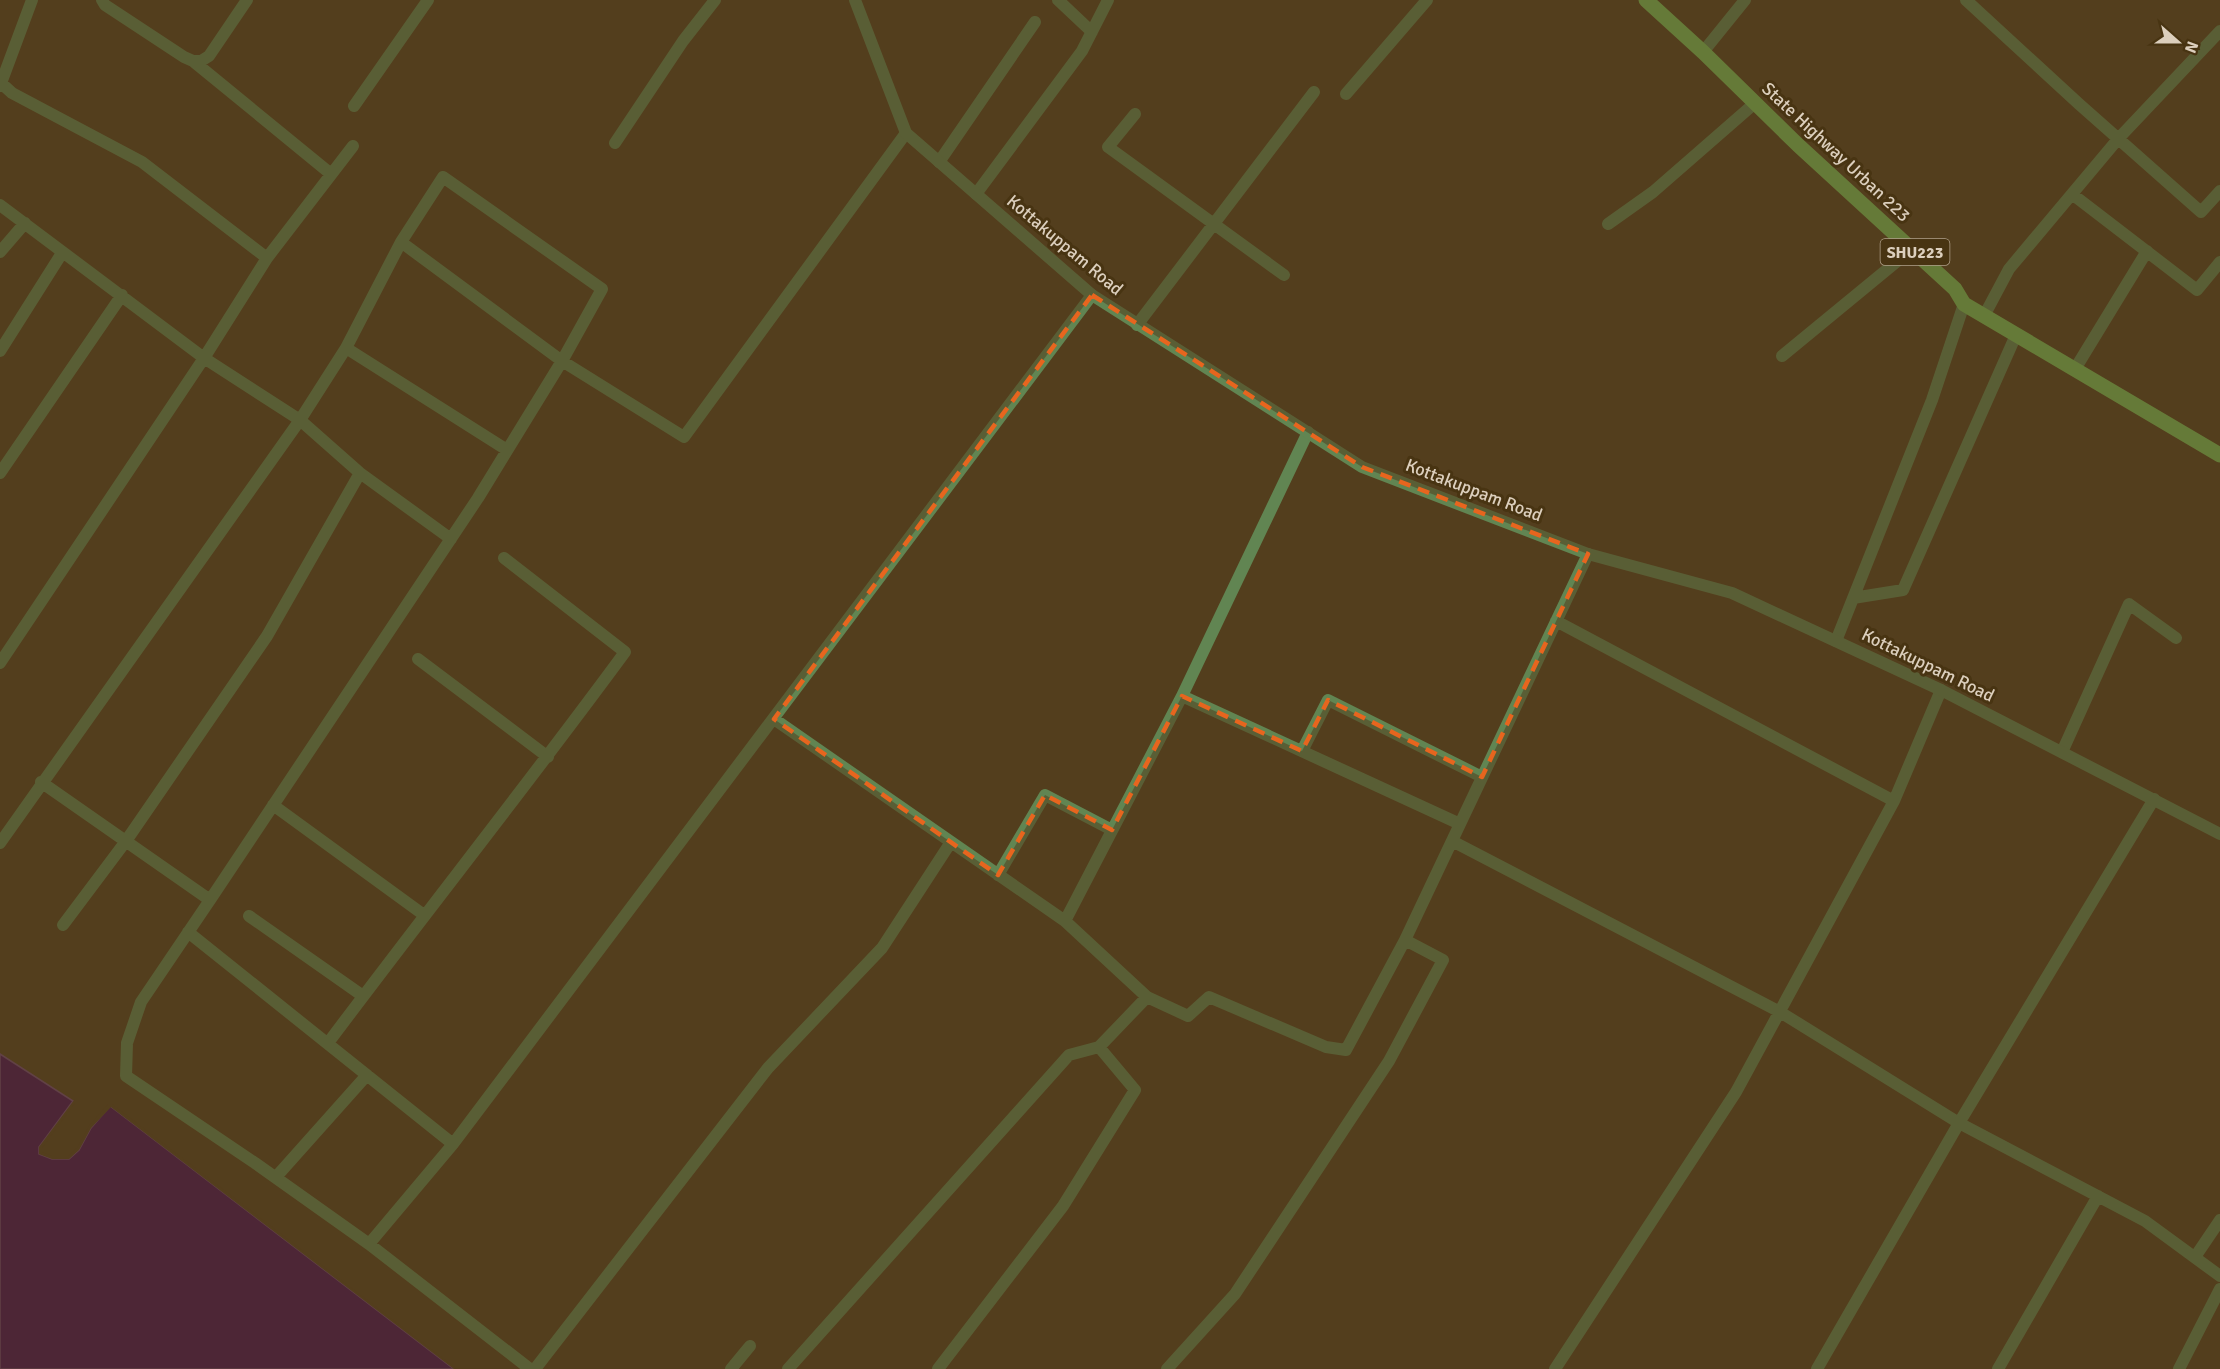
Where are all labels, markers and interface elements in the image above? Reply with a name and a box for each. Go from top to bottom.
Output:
north arrow [2148,12,2208,72]
text: N [2180,38,2202,56]
street label: State Highway Urban 223 [1757,78,1915,226]
street label: Kottakuppam Road [1002,190,1128,300]
road number: SHU223 [1880,239,1950,265]
street label: Kottakuppam Road [1402,454,1546,526]
street label: Kottakuppam Road [1858,623,1998,707]

